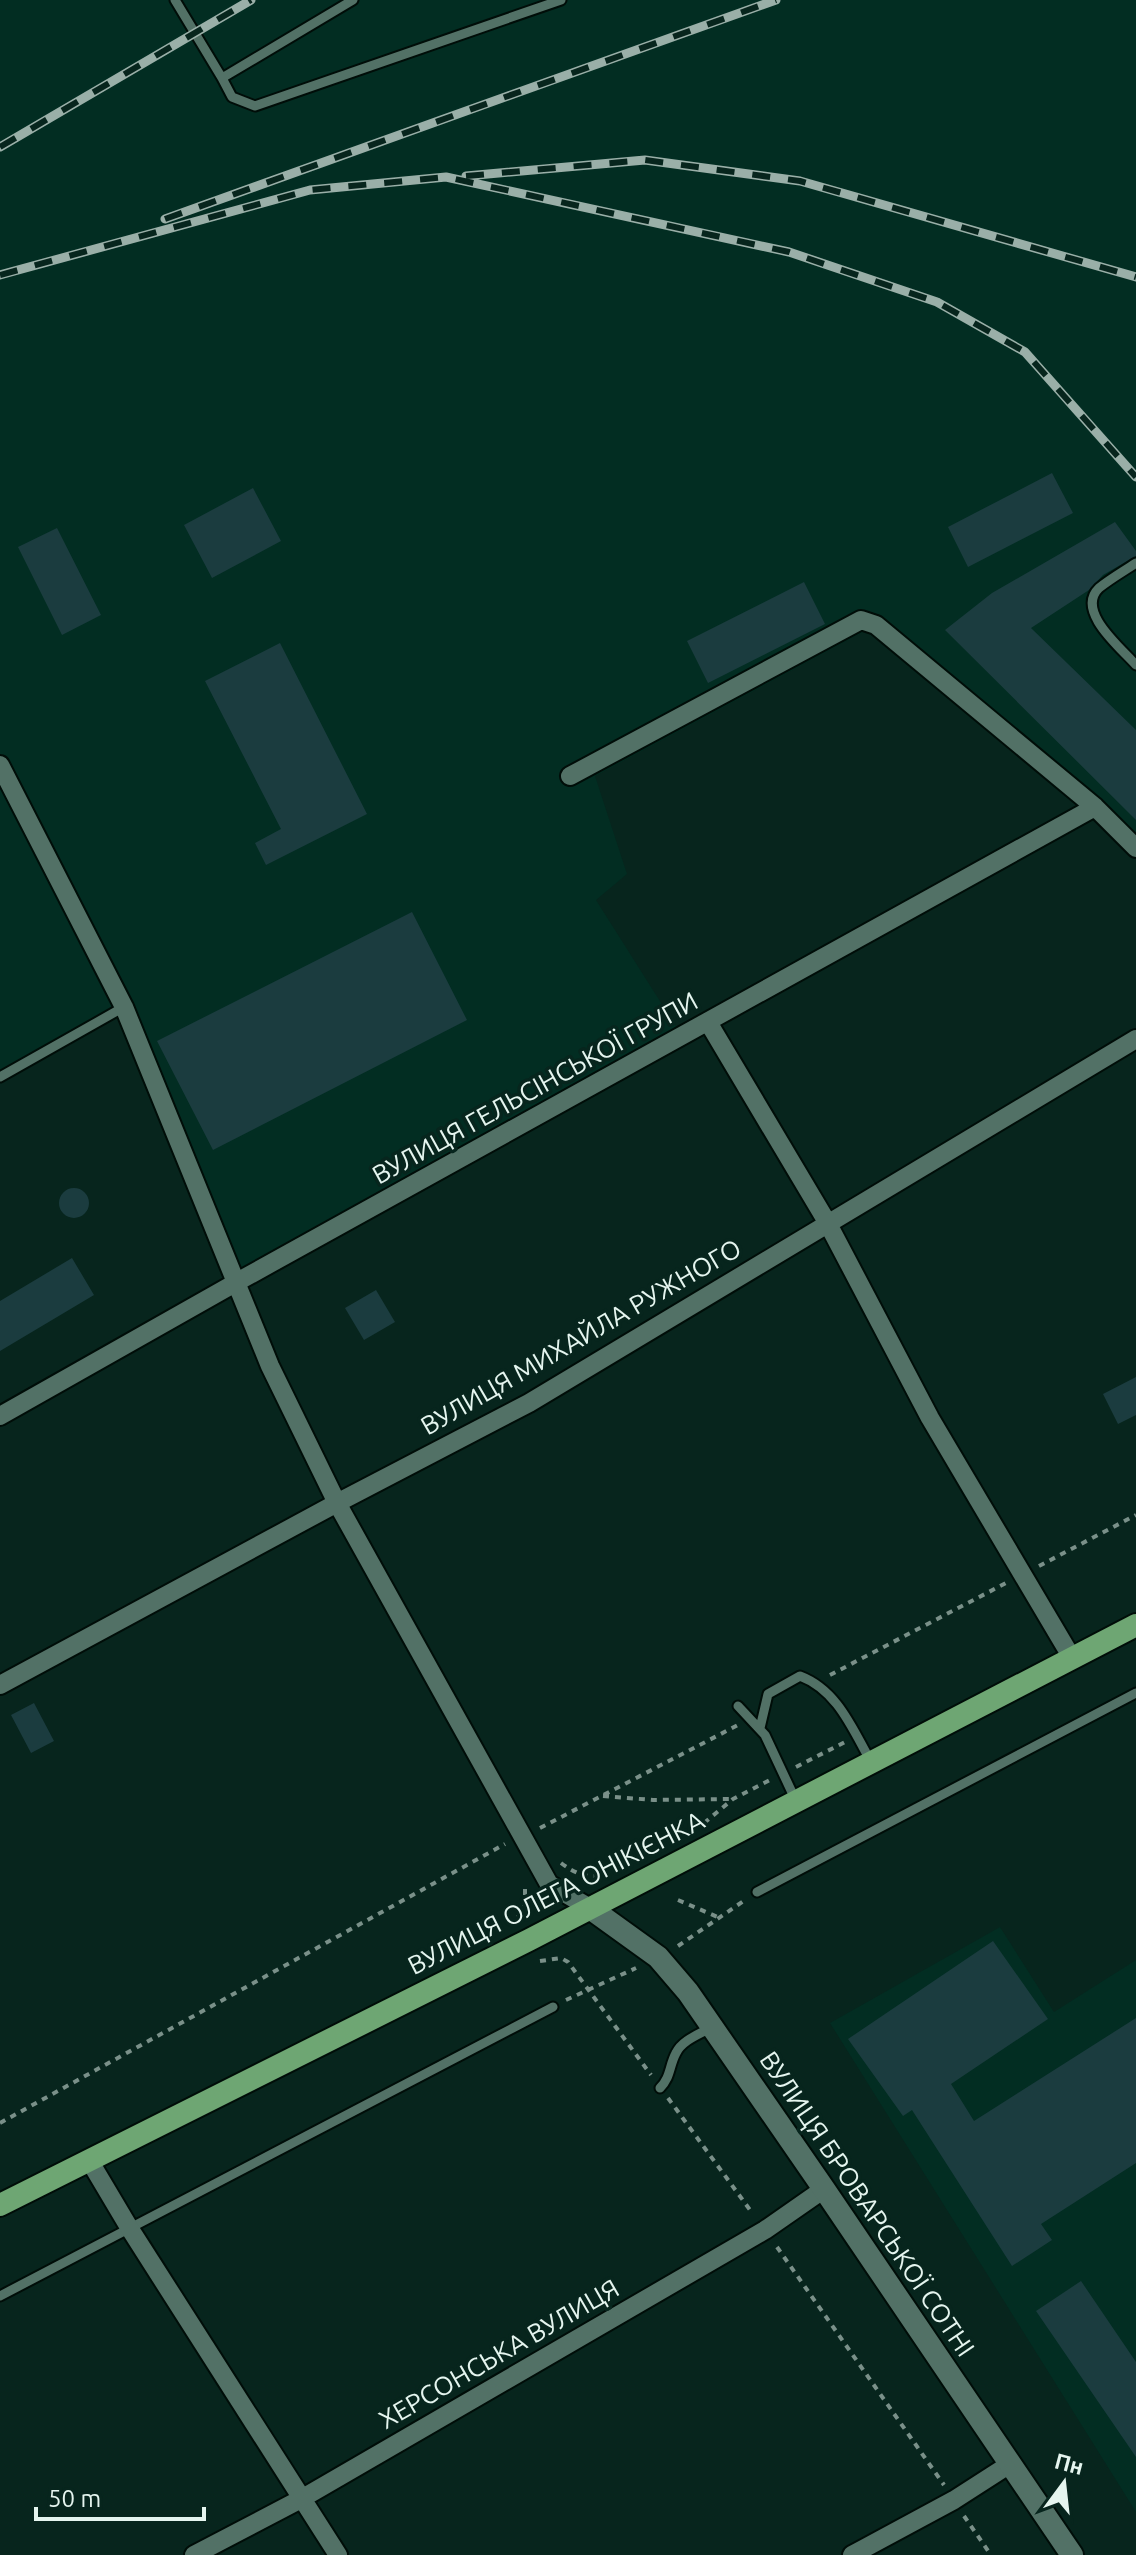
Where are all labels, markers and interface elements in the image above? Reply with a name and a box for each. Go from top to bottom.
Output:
street label: ВУЛИЦЯ ГЕЛЬСІНСЬКОЇ ГРУПИ [367,986,703,1189]
street label: ВУЛИЦЯ МИХАЙЛА РУЖНОГО [416,1233,746,1440]
street label: ВУЛИЦЯ ОЛЕГА ОНІКІЄНКА [403,1805,709,1980]
street label: ВУЛИЦЯ БРОВАРСЬКОЇ СОТНІ [754,2046,981,2362]
street label: ХЕРСОНСЬКА ВУЛИЦЯ [374,2273,624,2434]
north arrow [1024,2443,1104,2523]
text: Пн [1052,2447,1086,2479]
scale bar [36,2471,204,2521]
text: 50 m [48,2485,101,2512]

